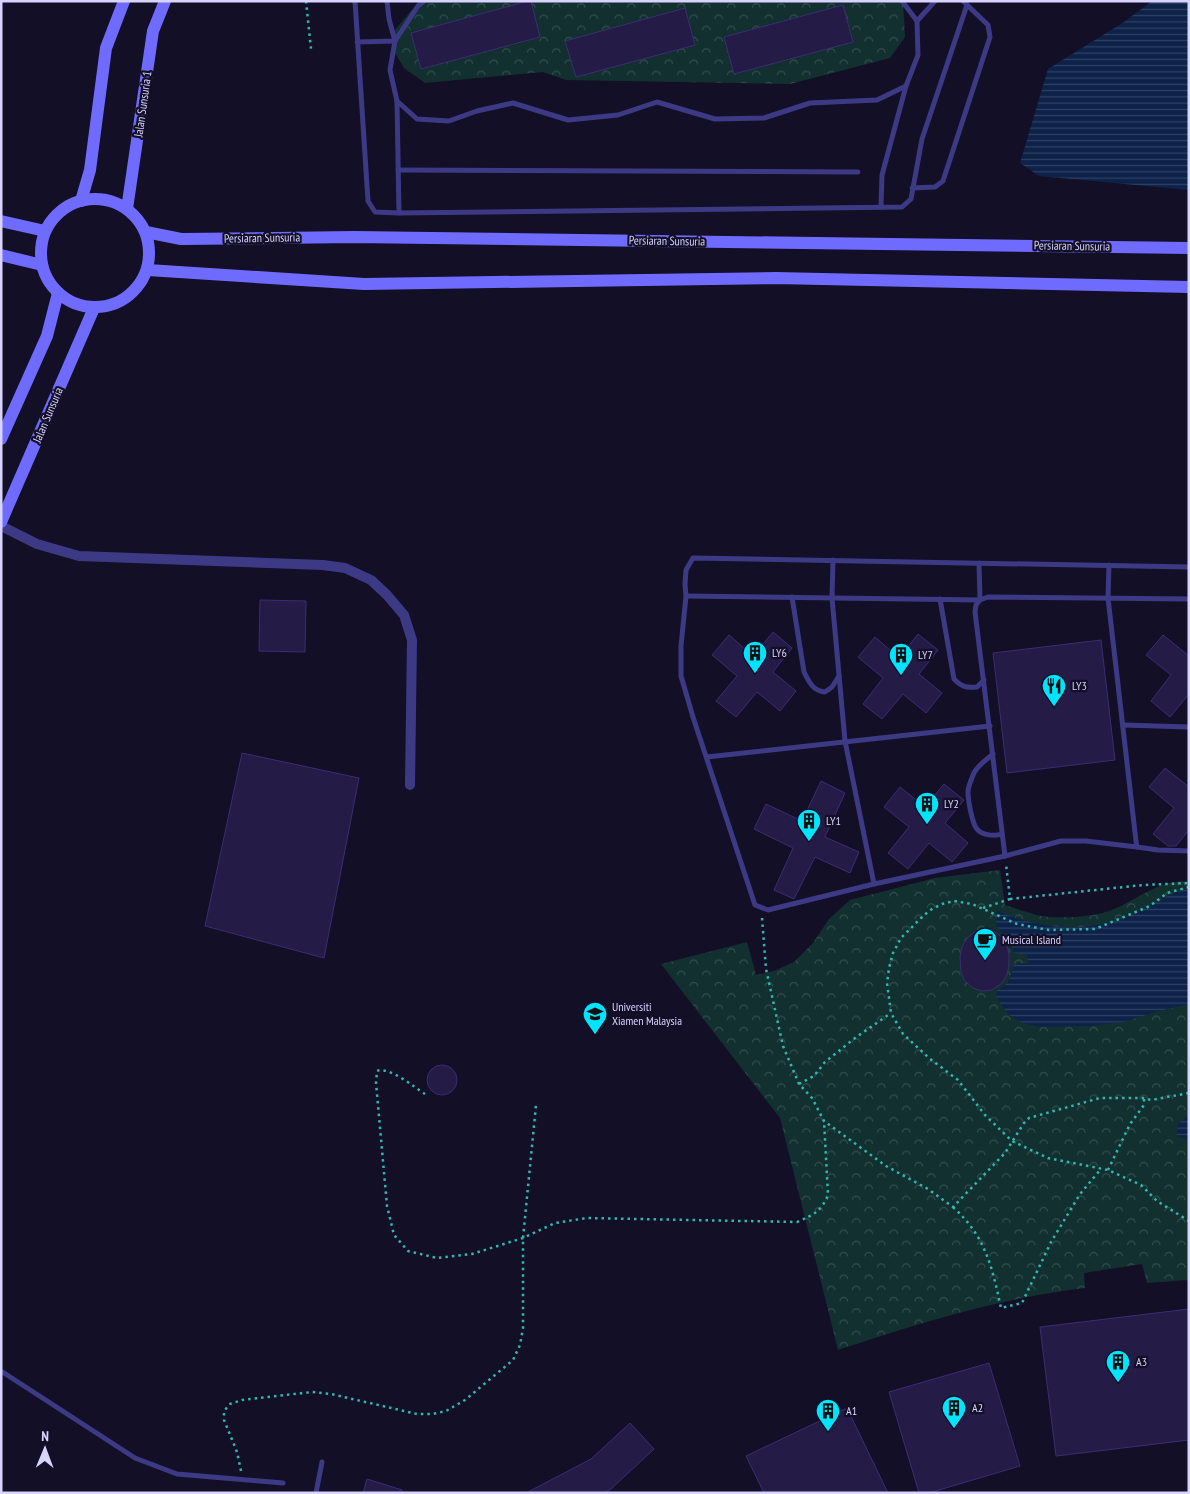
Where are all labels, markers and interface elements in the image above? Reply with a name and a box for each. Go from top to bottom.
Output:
street label: Jalan Sunsuria 1 [130,70,155,139]
street label: Persiaran Sunsuria [224,229,300,246]
street label: Persiaran Sunsuria [629,232,705,249]
street label: Persiaran Sunsuria [1034,237,1110,254]
street label: Jalan Sunsuria [29,385,66,446]
building icon: LY6 [742,640,768,674]
building icon: LY7 [888,642,914,676]
place label: LY6 [772,645,787,660]
place label: LY7 [918,647,933,662]
restaurant icon: LY3 [1041,673,1067,707]
place label: LY3 [1072,678,1087,693]
building icon: LY2 [914,791,940,825]
place label: LY2 [944,796,959,811]
building icon: LY1 [796,808,822,842]
place label: LY1 [826,813,841,828]
cafe icon: Musical Island [972,927,998,961]
place label: Musical Island [1002,932,1061,947]
place label: Universiti Xiamen Malaysia [612,999,682,1028]
school or university icon: Universiti Xiamen Malaysia [582,1001,608,1035]
building icon: A3 [1105,1349,1131,1383]
place label: A3 [1136,1354,1147,1369]
building icon: A2 [941,1395,967,1429]
building icon: A1 [815,1398,841,1432]
place label: A2 [972,1400,983,1415]
place label: A1 [846,1403,857,1418]
north arrow [20,1424,70,1474]
text: N [41,1427,49,1445]

